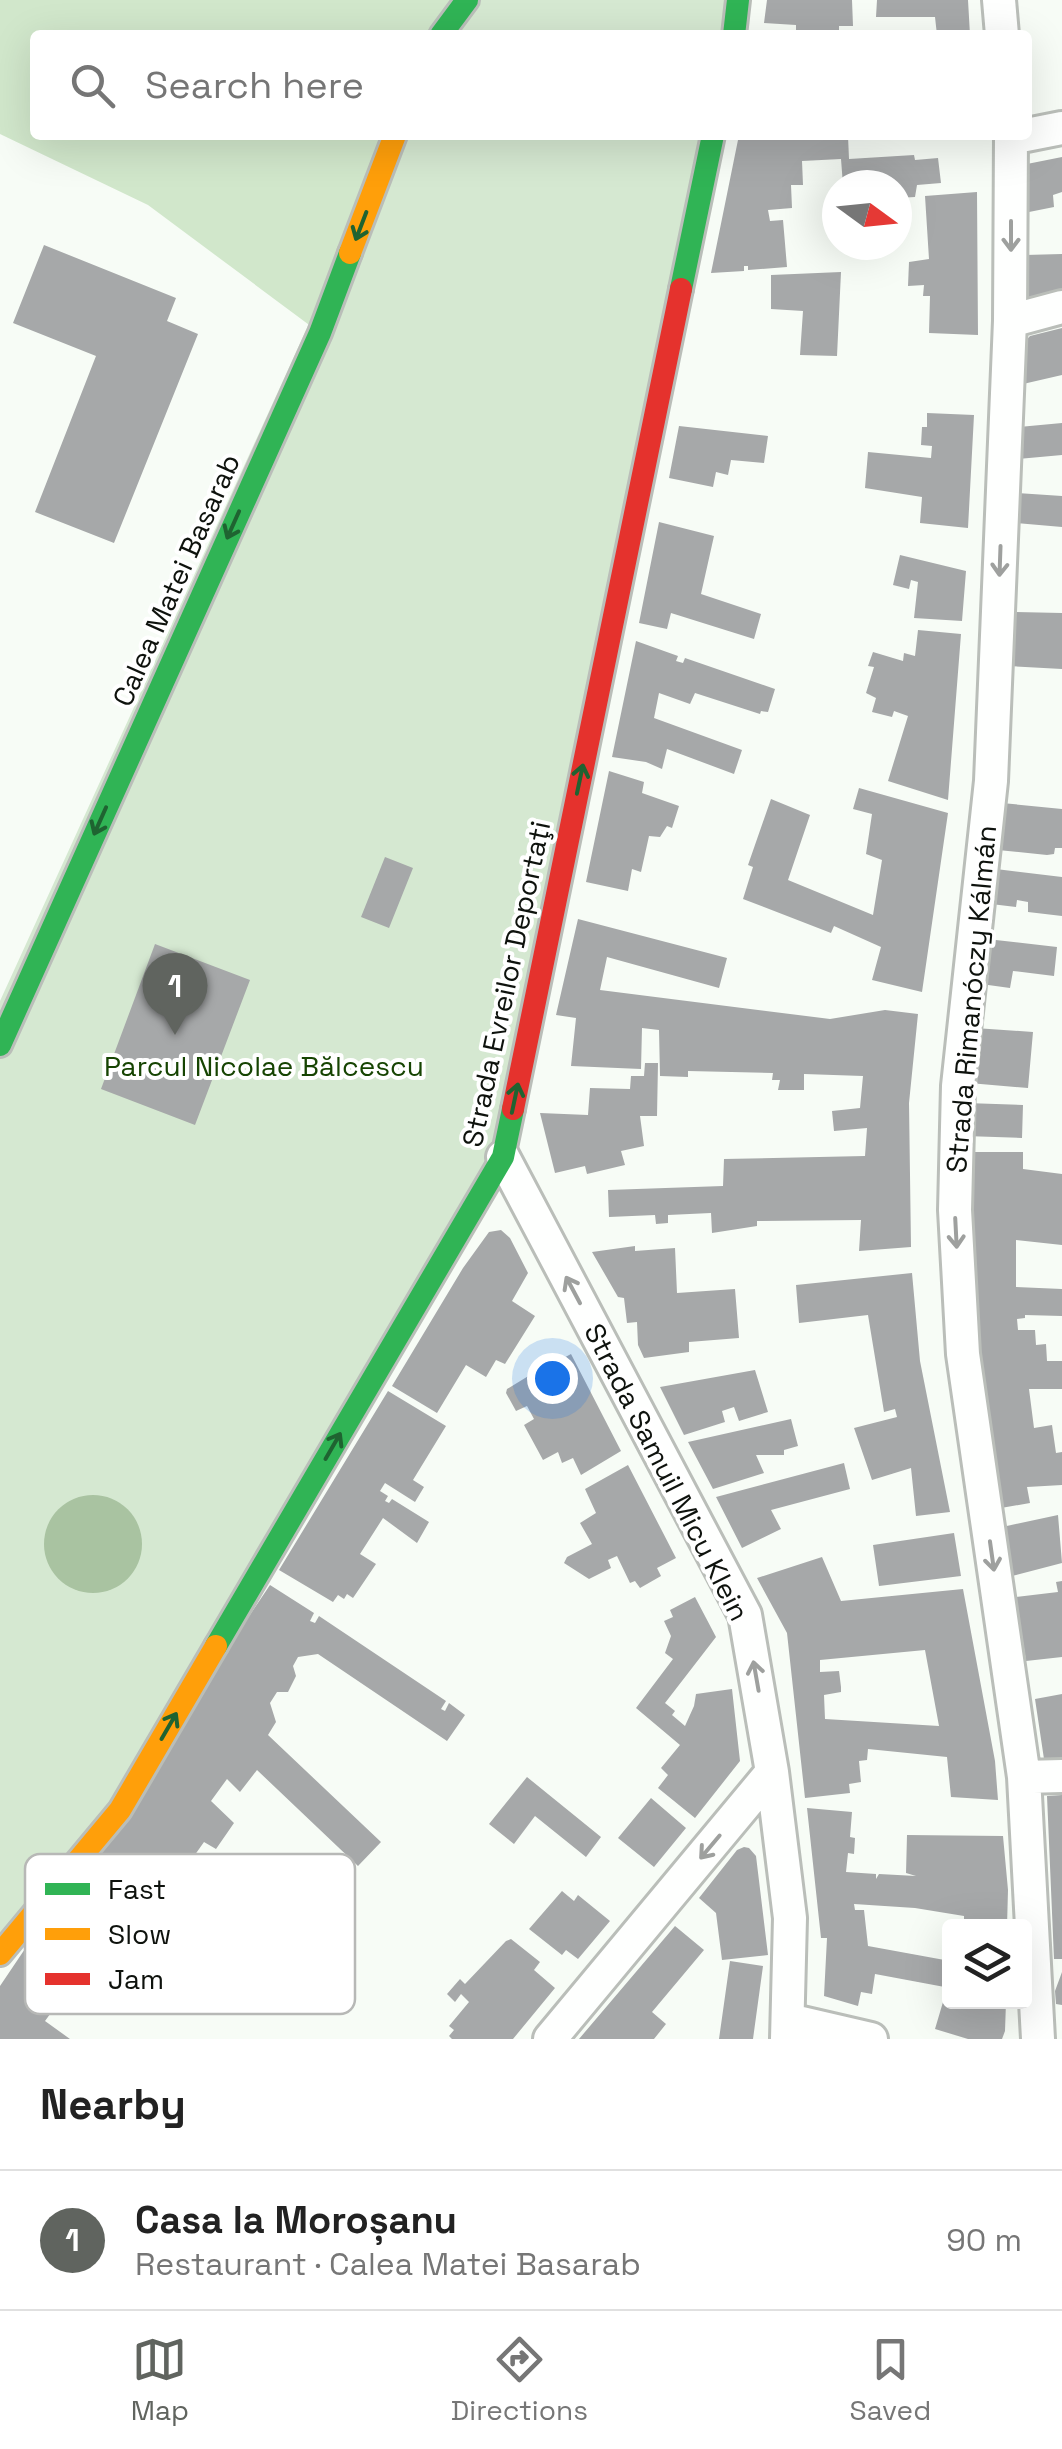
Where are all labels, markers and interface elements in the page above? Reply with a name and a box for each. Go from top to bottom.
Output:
search box [30,30,1032,140]
icon: search [65,58,120,113]
text: Search here [145,61,364,109]
north arrow [822,170,912,260]
one-way arrow [351,210,369,241]
one-way arrow [1002,218,1020,251]
street label: Calea Matei Basarab [104,448,248,712]
one-way arrow [223,509,242,539]
one-way arrow [991,544,1010,576]
one-way arrow [572,764,591,796]
one-way arrow [89,805,108,835]
street label: Strada Evreilor Deportaţi [454,818,558,1150]
street label: Strada Rimanóczy Kálmán [938,824,1004,1174]
pin: 1 [142,952,208,1035]
park label: Parcul Nicolae Bălcescu [104,1048,424,1084]
one-way arrow [506,1083,525,1115]
one-way arrow [947,1217,966,1249]
one-way arrow [563,1275,582,1305]
street label: Strada Samuil Micu Klein [576,1317,758,1627]
your location [527,1353,578,1404]
one-way arrow [323,1432,343,1460]
one-way arrow [984,1539,1002,1572]
one-way arrow [746,1660,765,1693]
one-way arrow [159,1712,179,1741]
one-way arrow [699,1834,721,1860]
legend [25,1854,355,2014]
text: Fast [108,1871,166,1907]
text: Slow [108,1916,171,1952]
map controls [942,1919,1032,2009]
button: layers [942,1919,1032,2009]
text: Jam [108,1961,164,1997]
text: Nearby [40,2078,186,2131]
text: Casa la Moroșanu [135,2196,457,2244]
text: 1 [65,2220,80,2260]
text: 90 m [946,2220,1022,2260]
text: Restaurant · Calea Matei Basarab [135,2244,641,2284]
tab: Map [131,2332,189,2428]
tab: Directions [451,2332,588,2428]
tab: Saved [850,2332,931,2428]

